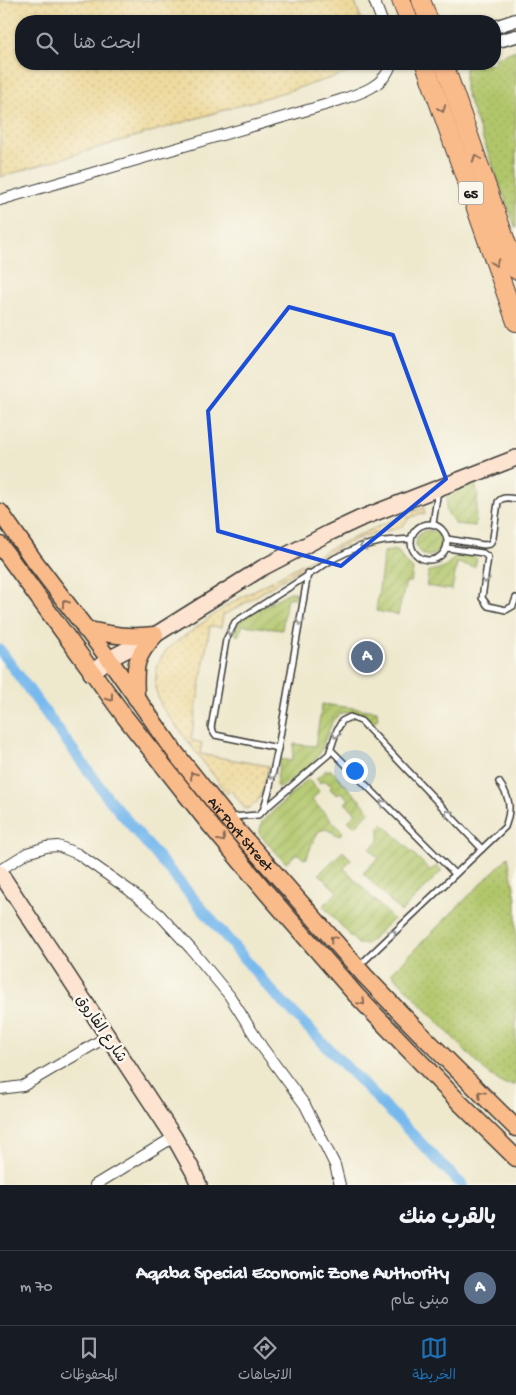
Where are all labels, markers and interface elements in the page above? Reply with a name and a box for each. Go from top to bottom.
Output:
search box [15,15,501,70]
icon: search [33,29,61,57]
text: ابحث هنا [73,33,141,56]
one-way arrow [436,105,446,113]
one-way arrow [472,155,482,163]
road number: 65 [458,182,484,204]
one-way arrow [490,258,500,267]
one-way arrow [359,540,368,551]
one-way arrow [481,576,491,584]
one-way arrow [62,599,71,609]
one-way arrow [295,617,305,626]
one-way arrow [225,628,236,637]
pin: A [351,638,383,676]
one-way arrow [105,692,113,701]
one-way arrow [332,730,342,738]
your location [342,758,368,784]
one-way arrow [268,771,278,780]
one-way arrow [191,772,199,781]
street label: Air Port Street [203,794,277,877]
one-way arrow [380,799,389,808]
one-way arrow [445,810,454,819]
one-way arrow [216,833,225,842]
one-way arrow [387,930,396,939]
one-way arrow [330,935,339,944]
street label: شارع الفاروق [71,992,130,1067]
one-way arrow [356,996,365,1005]
one-way arrow [478,1091,487,1100]
text: بالقرب منك [399,1207,496,1232]
text: Aqaba Special Economic Zone Authority [136,1263,449,1286]
text: 70 m [20,1279,53,1298]
text: A [475,1279,485,1298]
text: مبنى عام [390,1292,449,1311]
tab: المحفوظات [60,1334,118,1387]
tab: الاتجاهات [238,1334,292,1387]
tab: الخريطة [412,1334,456,1387]

